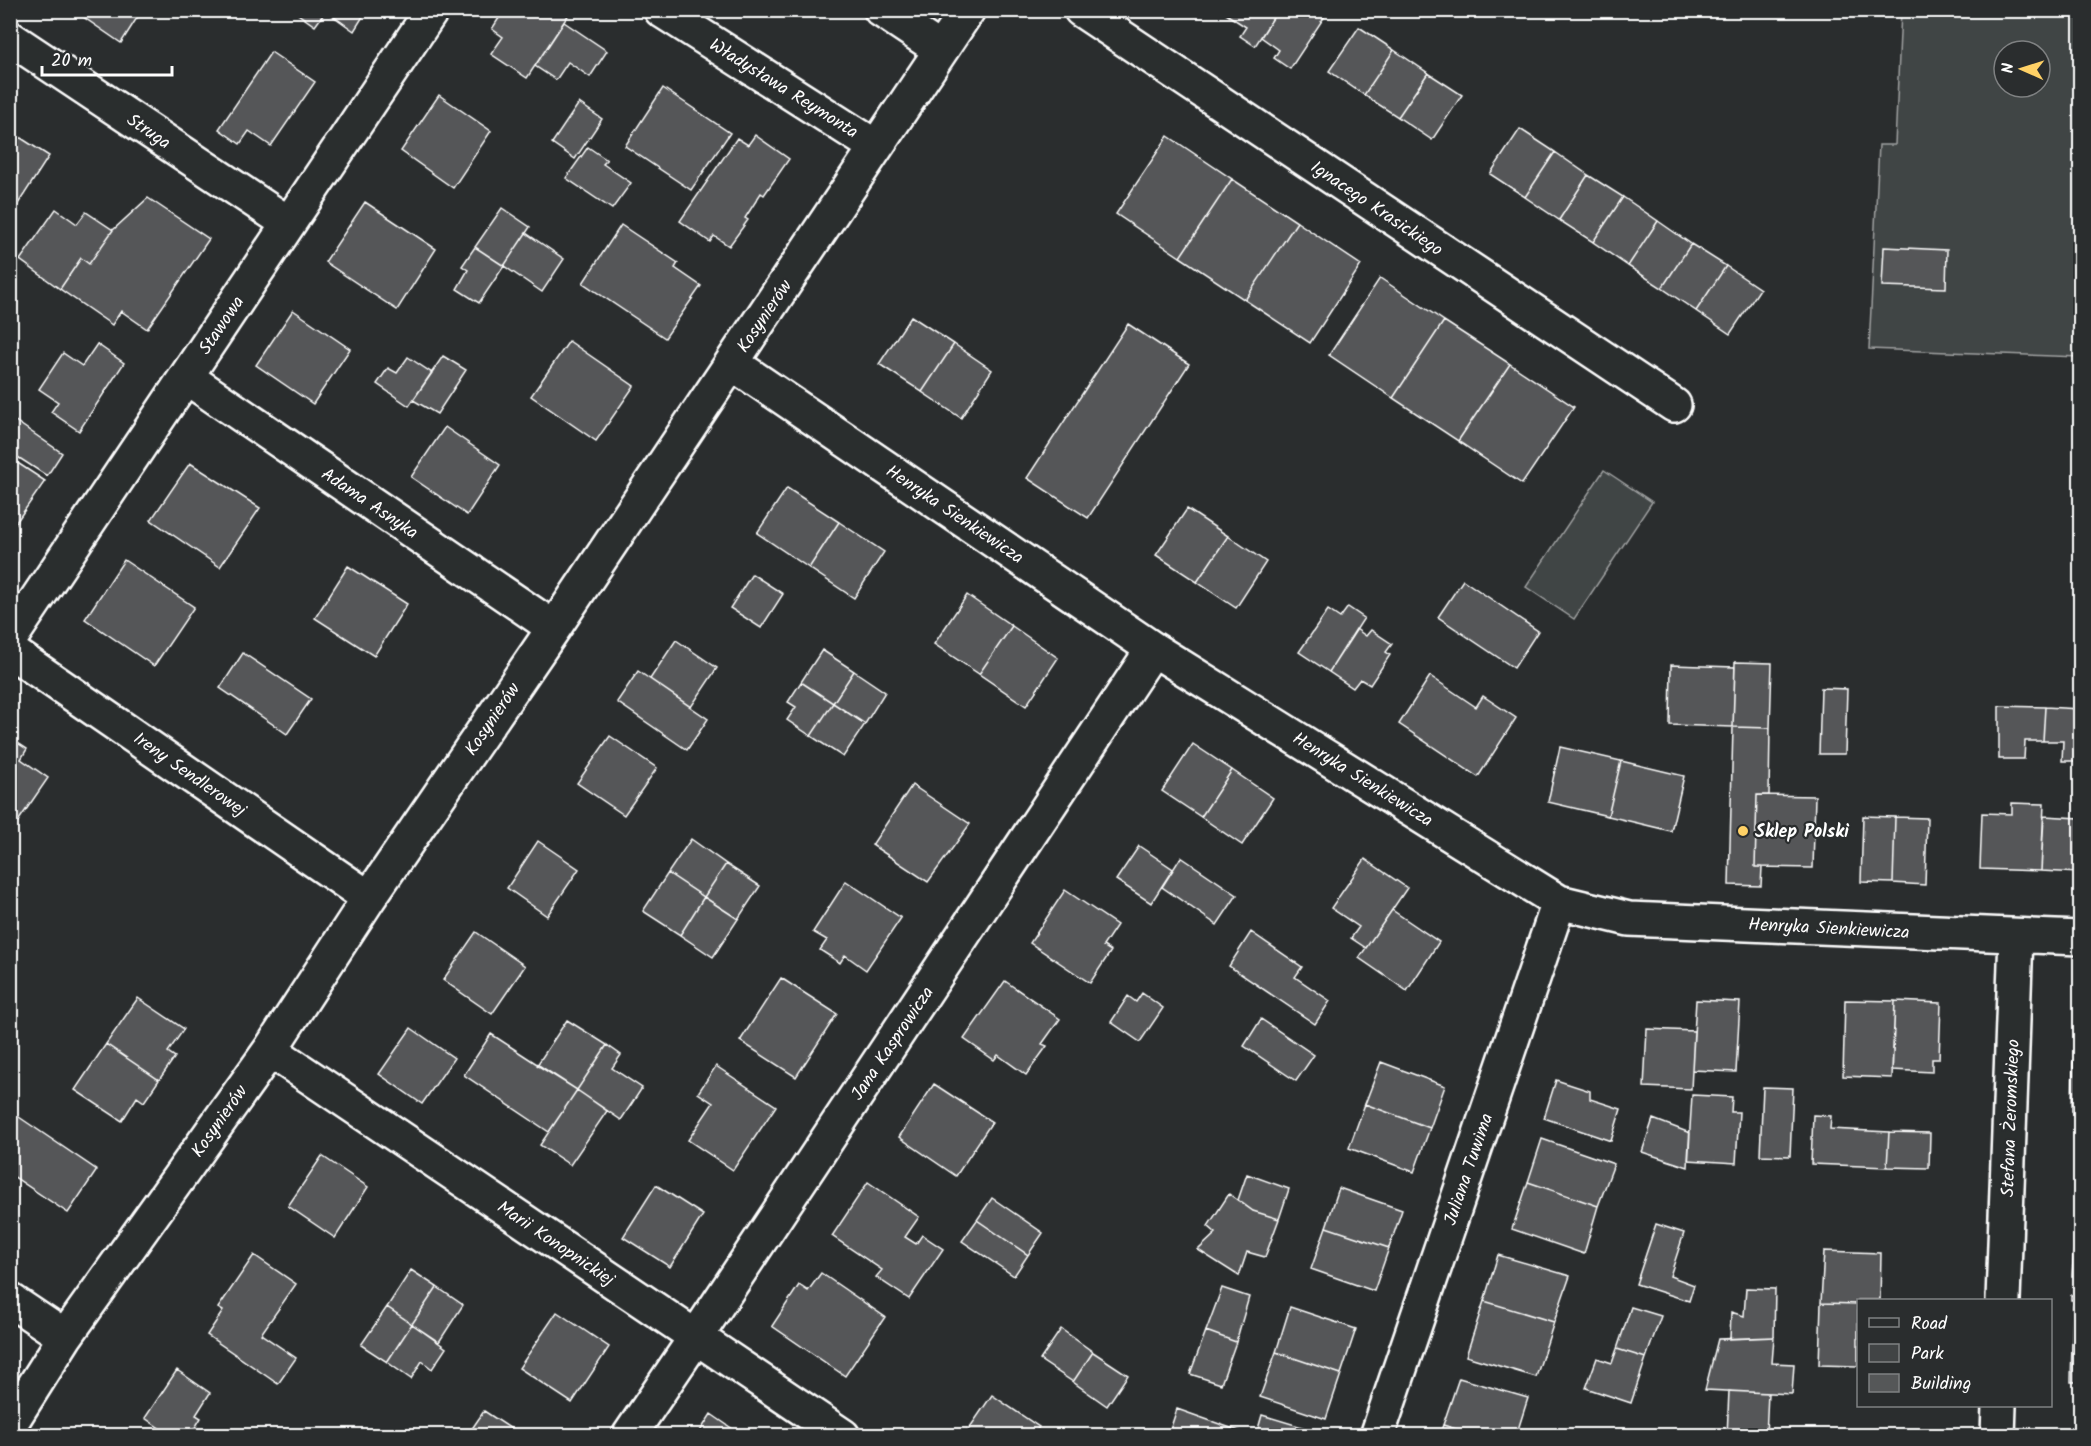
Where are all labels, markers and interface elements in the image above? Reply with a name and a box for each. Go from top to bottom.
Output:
street label: Władysława Reymonta [703,32,864,147]
scale bar [42,39,172,77]
north arrow [1992,39,2052,99]
text: 20 m [51,47,92,76]
text: N [1996,63,2021,74]
street label: Struga [120,107,176,158]
street label: Ignacego Krasickiego [1304,154,1448,265]
street label: Kosynierów [730,274,801,359]
street label: Stawowa [192,290,253,361]
street label: Henryka Sienkiewicza [879,458,1029,572]
street label: Adama Asnyka [315,461,424,548]
street label: Kosynierów [458,677,529,762]
street label: Ireny Sendlerowej [127,725,253,826]
street label: Henryka Sienkiewicza [1286,725,1438,835]
place label: Sklep Polski [1755,818,1849,847]
marker: Sklep Polski [1736,824,1750,838]
street label: Henryka Sienkiewicza [1748,911,1910,948]
street label: Jana Kasprowicza [844,981,942,1107]
street label: Stefana Żeromskiego [1994,1039,2029,1198]
street label: Kosynierów [185,1079,256,1164]
street label: Juliana Tuwima [1437,1109,1502,1229]
street label: Marii Konopnickiej [490,1194,621,1295]
legend [1857,1299,2052,1407]
text: Road [1911,1310,1948,1339]
text: Park [1911,1340,1944,1369]
text: Building [1911,1370,1971,1399]

